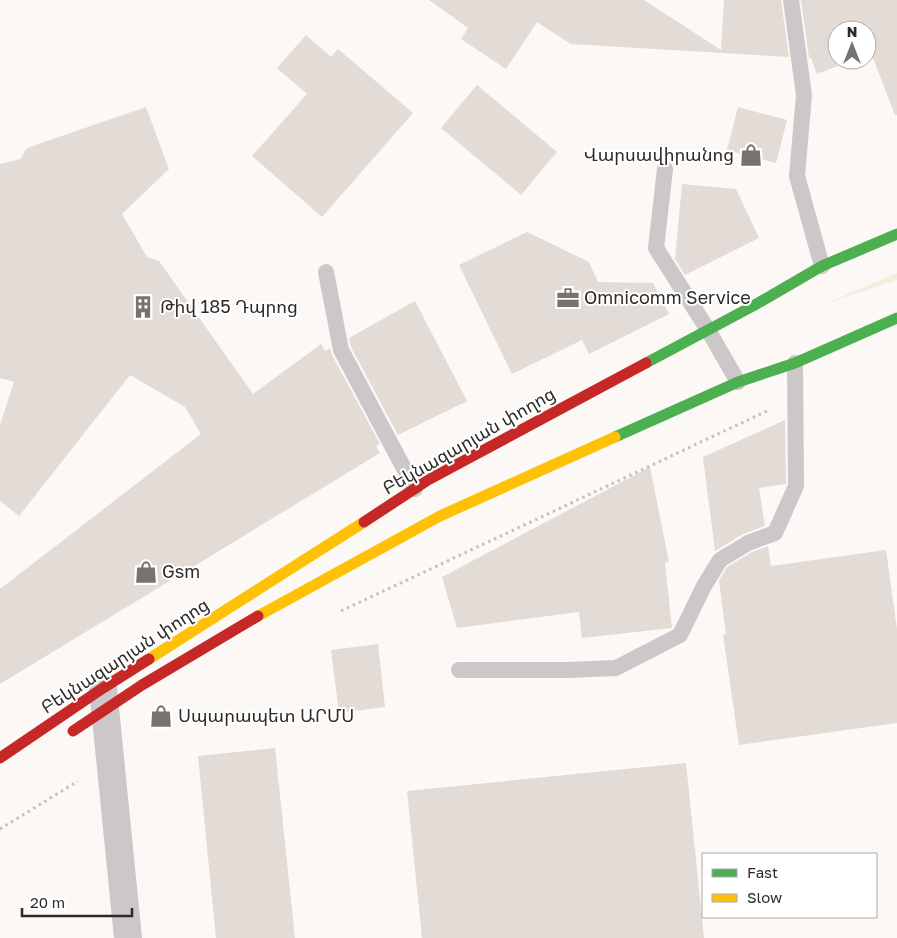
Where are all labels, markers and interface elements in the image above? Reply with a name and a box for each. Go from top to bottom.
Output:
north arrow [827,20,877,70]
text: N [847,23,857,40]
shop icon: Վարսավիրանոց [738,142,764,168]
place label: Վարսավիրանոց [584,143,734,165]
office icon: Omnicomm Service [555,285,581,311]
place label: Omnicomm Service [584,286,751,308]
building icon: Թիվ 185 Դպրոց [130,294,156,320]
place label: Թիվ 185 Դպրոց [160,295,298,317]
street label: Բեկնազարյան փողոց [378,382,559,499]
shop icon: Gsm [133,559,159,585]
place label: Gsm [162,560,200,582]
street label: Բեկնազարյան փողոց [37,593,212,718]
shop icon: Սպարապետ ԱՐՄՍ [148,703,174,729]
place label: Սպարապետ ԱՐՄՍ [178,704,354,726]
legend [702,853,877,918]
text: Fast [747,863,778,881]
scale bar [22,886,132,918]
text: Slow [747,888,782,906]
text: 20 m [30,893,65,911]

